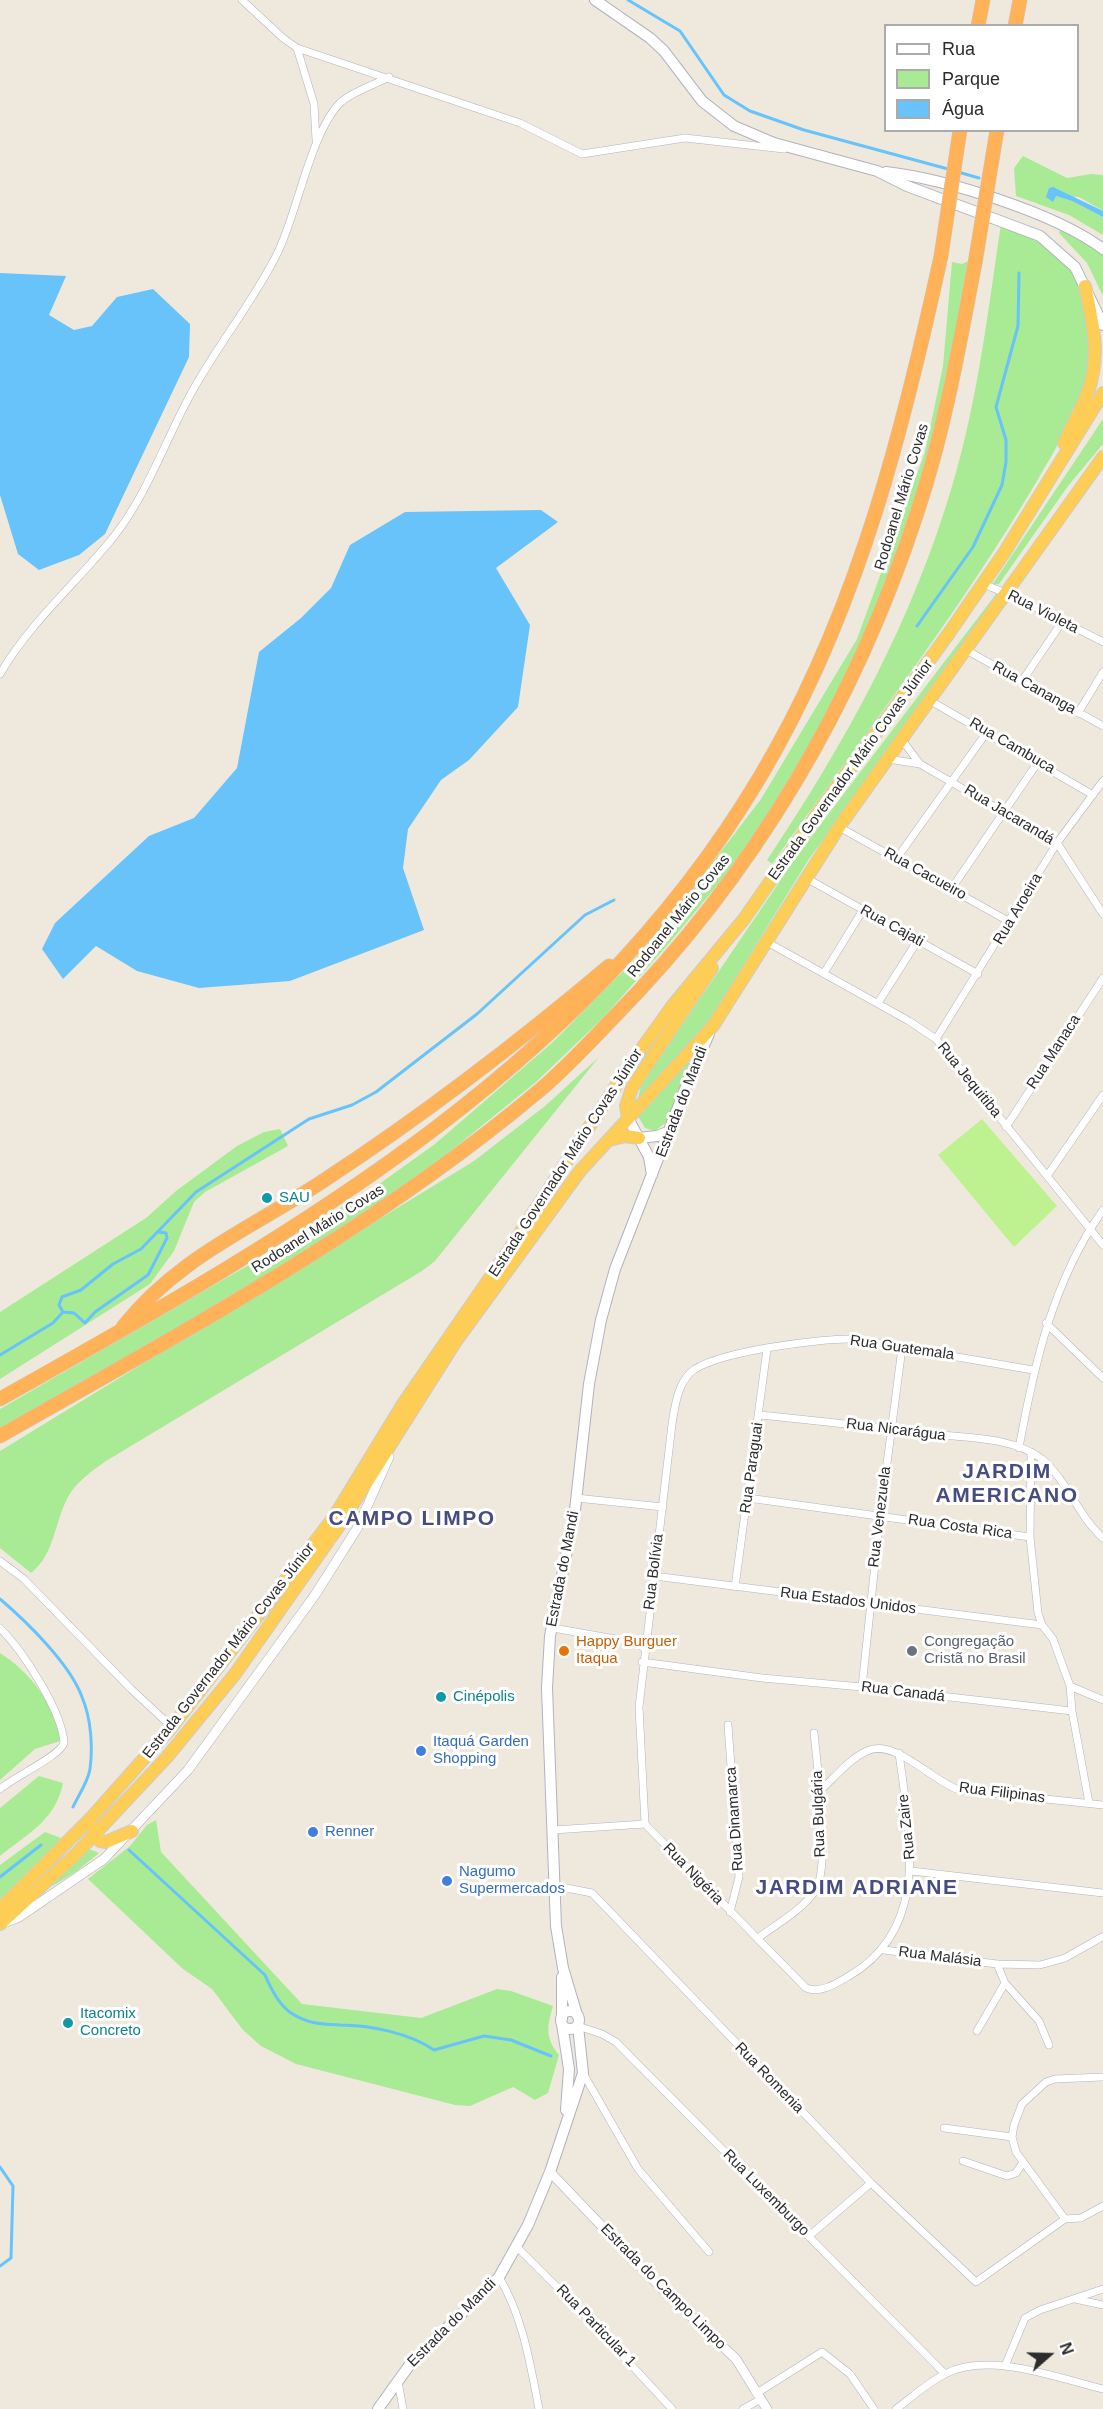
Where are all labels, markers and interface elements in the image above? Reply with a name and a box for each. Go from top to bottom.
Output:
legend [884,24,1079,132]
text: Rua [942,39,975,59]
text: Parque [942,69,1000,89]
text: Água [942,99,984,119]
street label: Rodoanel Mário Covas [871,421,933,573]
street label: Rua Violeta [1004,586,1082,638]
street label: Estrada Governador Mário Covas Júnior [765,656,937,884]
street label: Rua Cananga [989,658,1079,718]
street label: Rua Cambuca [966,714,1058,778]
street label: Rua Jacarandá [961,781,1057,849]
street label: Rua Cacueiro [881,844,969,904]
street label: Rodoanel Mário Covas [624,851,734,981]
street label: Rua Aroeira [990,870,1046,948]
street label: Rua Cajati [857,901,927,951]
street label: Rua Manaca [1023,1011,1085,1093]
street label: Rua Jequitiba [933,1039,1005,1121]
street label: Estrada do Mandi [653,1044,711,1160]
street label: Estrada Governador Mário Covas Júnior [485,1046,647,1280]
street label: Rodoanel Mário Covas [249,1181,387,1277]
place label: SAU [279,1189,310,1207]
marker: SAU [260,1191,274,1205]
street label: Rua Guatemala [849,1332,955,1364]
street label: Rua Nicarágua [845,1415,947,1445]
street label: Rua Paraguai [737,1421,767,1515]
district label: JARDIM AMERICANO [936,1459,1078,1509]
street label: Rua Venezuela [865,1465,895,1569]
district label: CAMPO LIMPO [329,1506,495,1532]
street label: Estrada do Mandi [543,1510,583,1628]
street label: Rua Costa Rica [907,1511,1013,1543]
street label: Rua Bolívia [640,1533,668,1611]
street label: Estrada Governador Mário Covas Júnior [139,1540,319,1762]
street label: Rua Estados Unidos [779,1584,917,1618]
place label: Happy Burguer Itaqua [576,1633,677,1668]
place label: Congregação Cristã no Brasil [924,1633,1026,1668]
marker: Happy Burguer Itaqua [557,1644,571,1658]
marker: Congregação Cristã no Brasil [905,1644,919,1658]
street label: Rua Canadá [860,1678,946,1706]
place label: Cinépolis [453,1688,515,1706]
marker: Cinépolis [434,1690,448,1704]
place label: Itaquá Garden Shopping [433,1733,529,1768]
marker: Itaquá Garden Shopping [414,1744,428,1758]
street label: Rua Dinamarca [722,1766,748,1872]
street label: Rua Bulgária [808,1770,830,1858]
street label: Rua Filipinas [958,1779,1046,1807]
street label: Rua Zaire [895,1793,919,1861]
place label: Renner [325,1823,374,1841]
marker: Renner [306,1825,320,1839]
street label: Rua Nigéria [659,1839,727,1909]
place label: Nagumo Supermercados [459,1863,565,1898]
marker: Nagumo Supermercados [440,1874,454,1888]
district label: JARDIM ADRIANE [755,1875,959,1901]
street label: Rua Malásia [898,1943,982,1971]
place label: Itacomix Concreto [80,2005,141,2040]
marker: Itacomix Concreto [61,2016,75,2030]
street label: Rua Romenia [731,2039,807,2117]
street label: Rua Luxemburgo [719,2146,813,2240]
street label: Estrada do Campo Limpo [597,2221,729,2353]
street label: Estrada do Mandi [404,2275,500,2371]
street label: Rua Particular 1 [552,2281,640,2371]
north arrow [1019,2325,1079,2385]
text: N [1056,2340,1076,2357]

